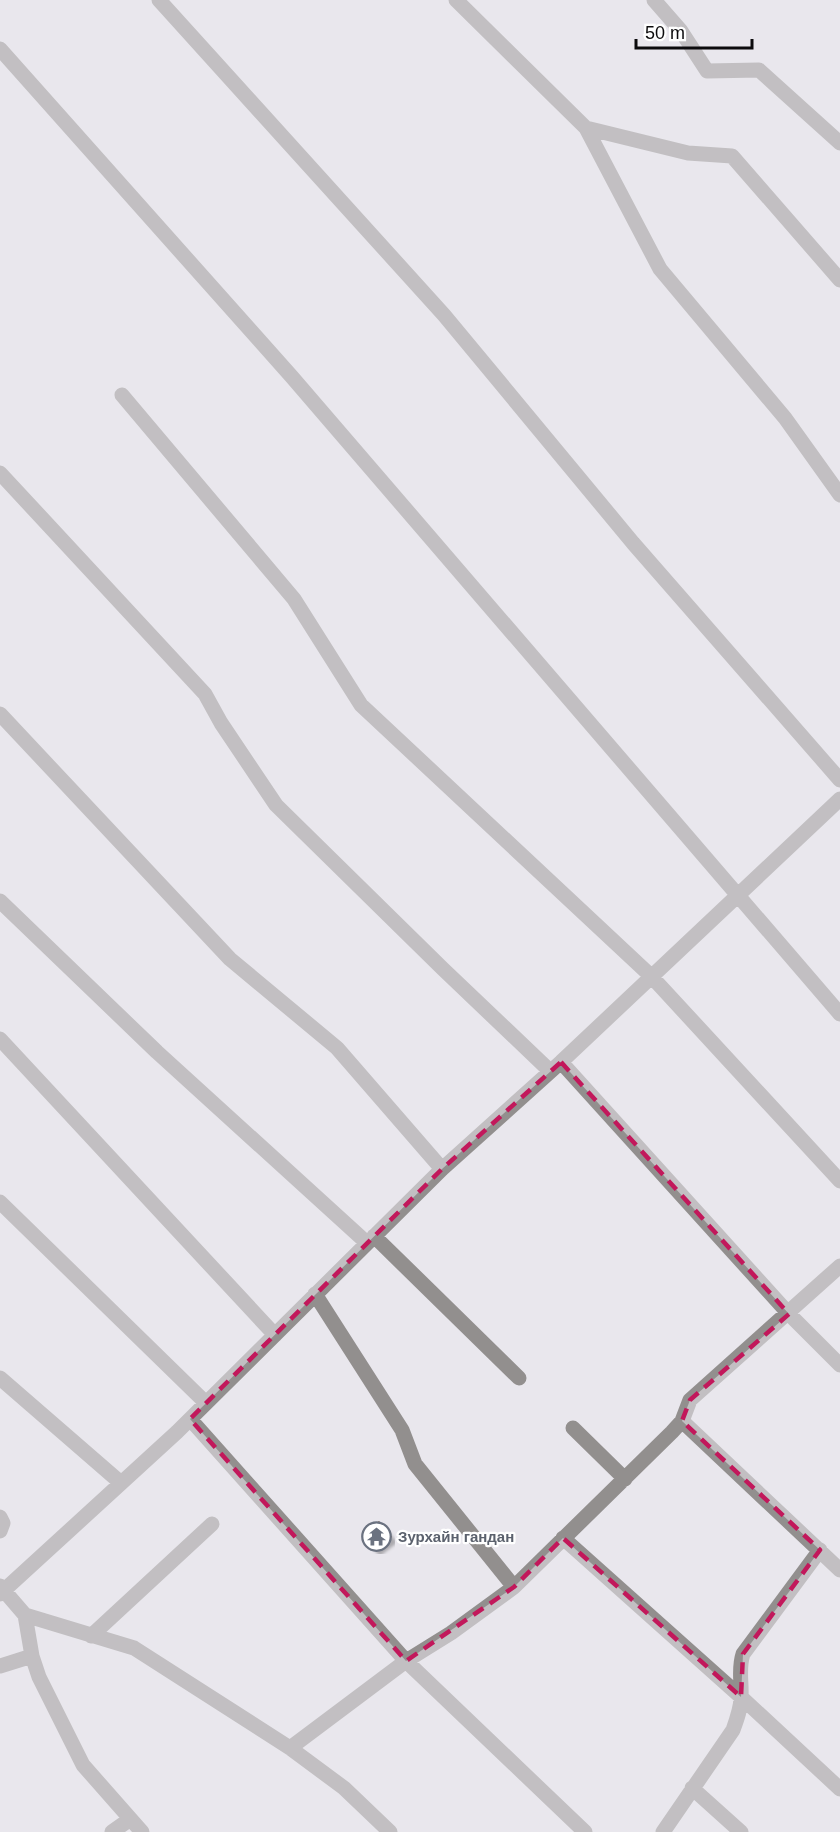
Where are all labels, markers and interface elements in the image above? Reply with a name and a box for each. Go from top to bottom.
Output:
scale bar [636,12,752,50]
text: 50 m [645,23,685,43]
temple icon: Зурхайн гандан [361,1520,393,1552]
place label: Зурхайн гандан [398,1528,514,1545]

